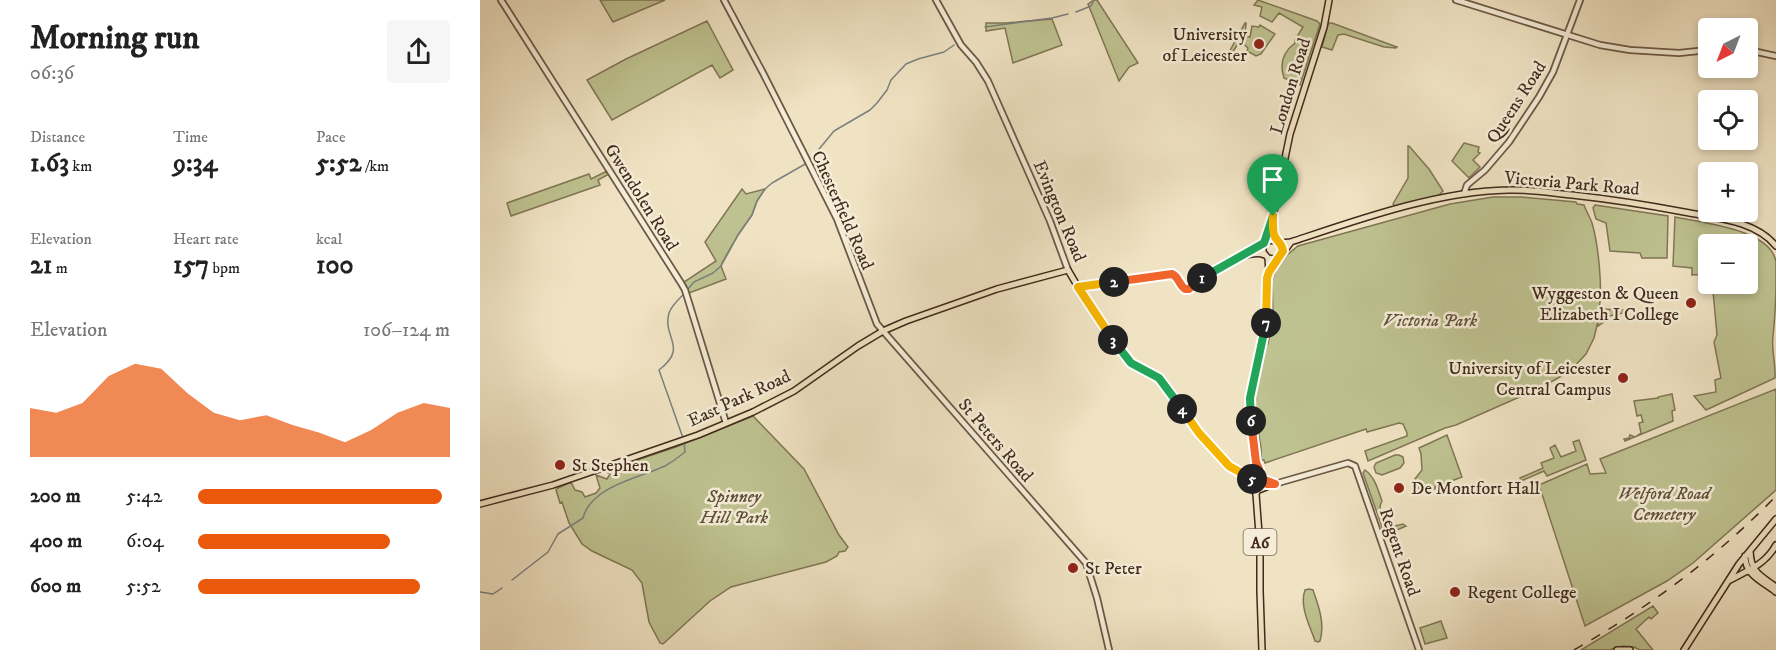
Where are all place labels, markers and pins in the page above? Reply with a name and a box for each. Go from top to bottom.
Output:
place label: University of Leicester [1163,24,1247,67]
marker: University of Leicester [1252,37,1266,51]
pin [1247,154,1298,216]
pin: 1 [1187,263,1217,293]
pin: 2 [1099,267,1129,297]
place label: Wyggeston & Queen Elizabeth I College [1531,283,1680,326]
marker: Wyggeston & Queen Elizabeth I College [1684,296,1698,310]
pin: 7 [1251,308,1281,338]
pin: 3 [1098,325,1128,355]
place label: University of Leicester Central Campus [1448,358,1611,401]
marker: University of Leicester Central Campus [1616,371,1630,385]
pin: 4 [1167,394,1197,424]
pin: 6 [1236,406,1266,436]
place label: St Stephen [572,455,650,477]
marker: St Stephen [553,458,567,472]
pin: 5 [1237,464,1267,494]
place label: De Montfort Hall [1411,478,1541,500]
marker: De Montfort Hall [1392,481,1406,495]
place label: St Peter [1085,558,1142,580]
marker: St Peter [1066,561,1080,575]
place label: Regent College [1467,582,1577,604]
marker: Regent College [1448,585,1462,599]

